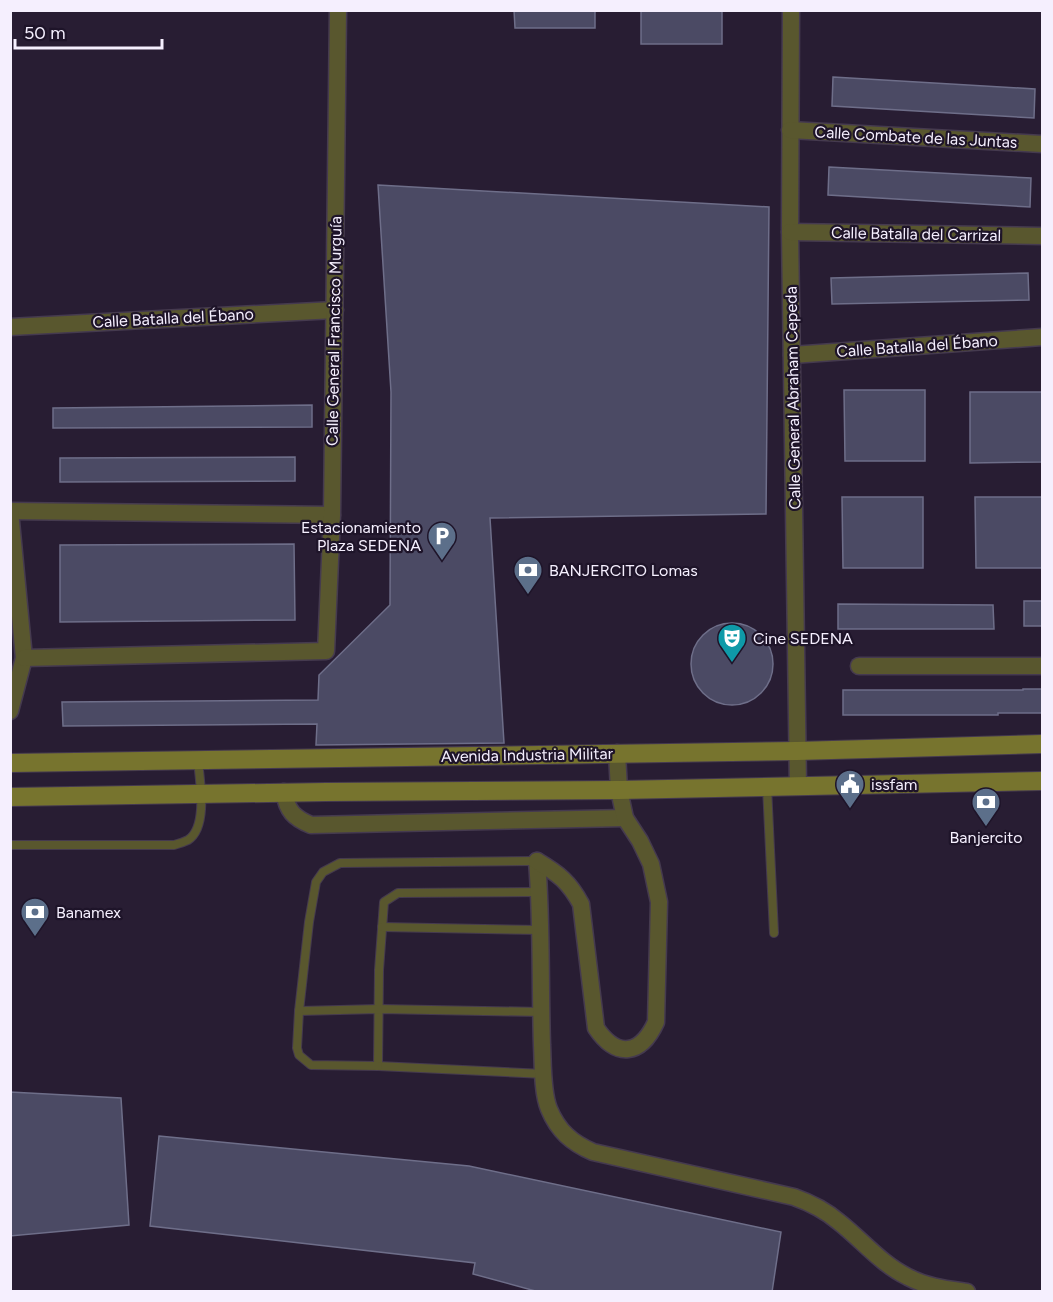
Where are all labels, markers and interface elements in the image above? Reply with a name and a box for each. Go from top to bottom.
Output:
scale bar [15,12,162,50]
text: 50 m [24,22,66,44]
street label: Calle Combate de las Juntas [814,122,1018,152]
street label: Calle General Francisco Murguía [322,216,346,446]
street label: Calle Batalla del Carrizal [831,223,1001,245]
street label: Calle General Abraham Cepeda [782,286,804,510]
street label: Calle Batalla del Ébano [92,304,254,332]
street label: Calle Batalla del Ébano [836,331,998,361]
place label: Estacionamiento Plaza SEDENA [301,518,421,555]
parking icon: Estacionamiento Plaza SEDENA [426,520,458,562]
bank icon: BANJERCITO Lomas [512,554,544,596]
place label: BANJERCITO Lomas [549,561,698,580]
theatre icon: Cine SEDENA [716,622,748,664]
place label: Cine SEDENA [753,629,853,648]
street label: Avenida Industria Militar [441,744,614,766]
public building icon: issfam [834,768,866,810]
place label: issfam [871,775,917,794]
bank icon: Banjercito [970,786,1002,828]
place label: Banjercito [950,828,1022,847]
bank icon: Banamex [19,896,51,938]
place label: Banamex [56,903,121,922]

